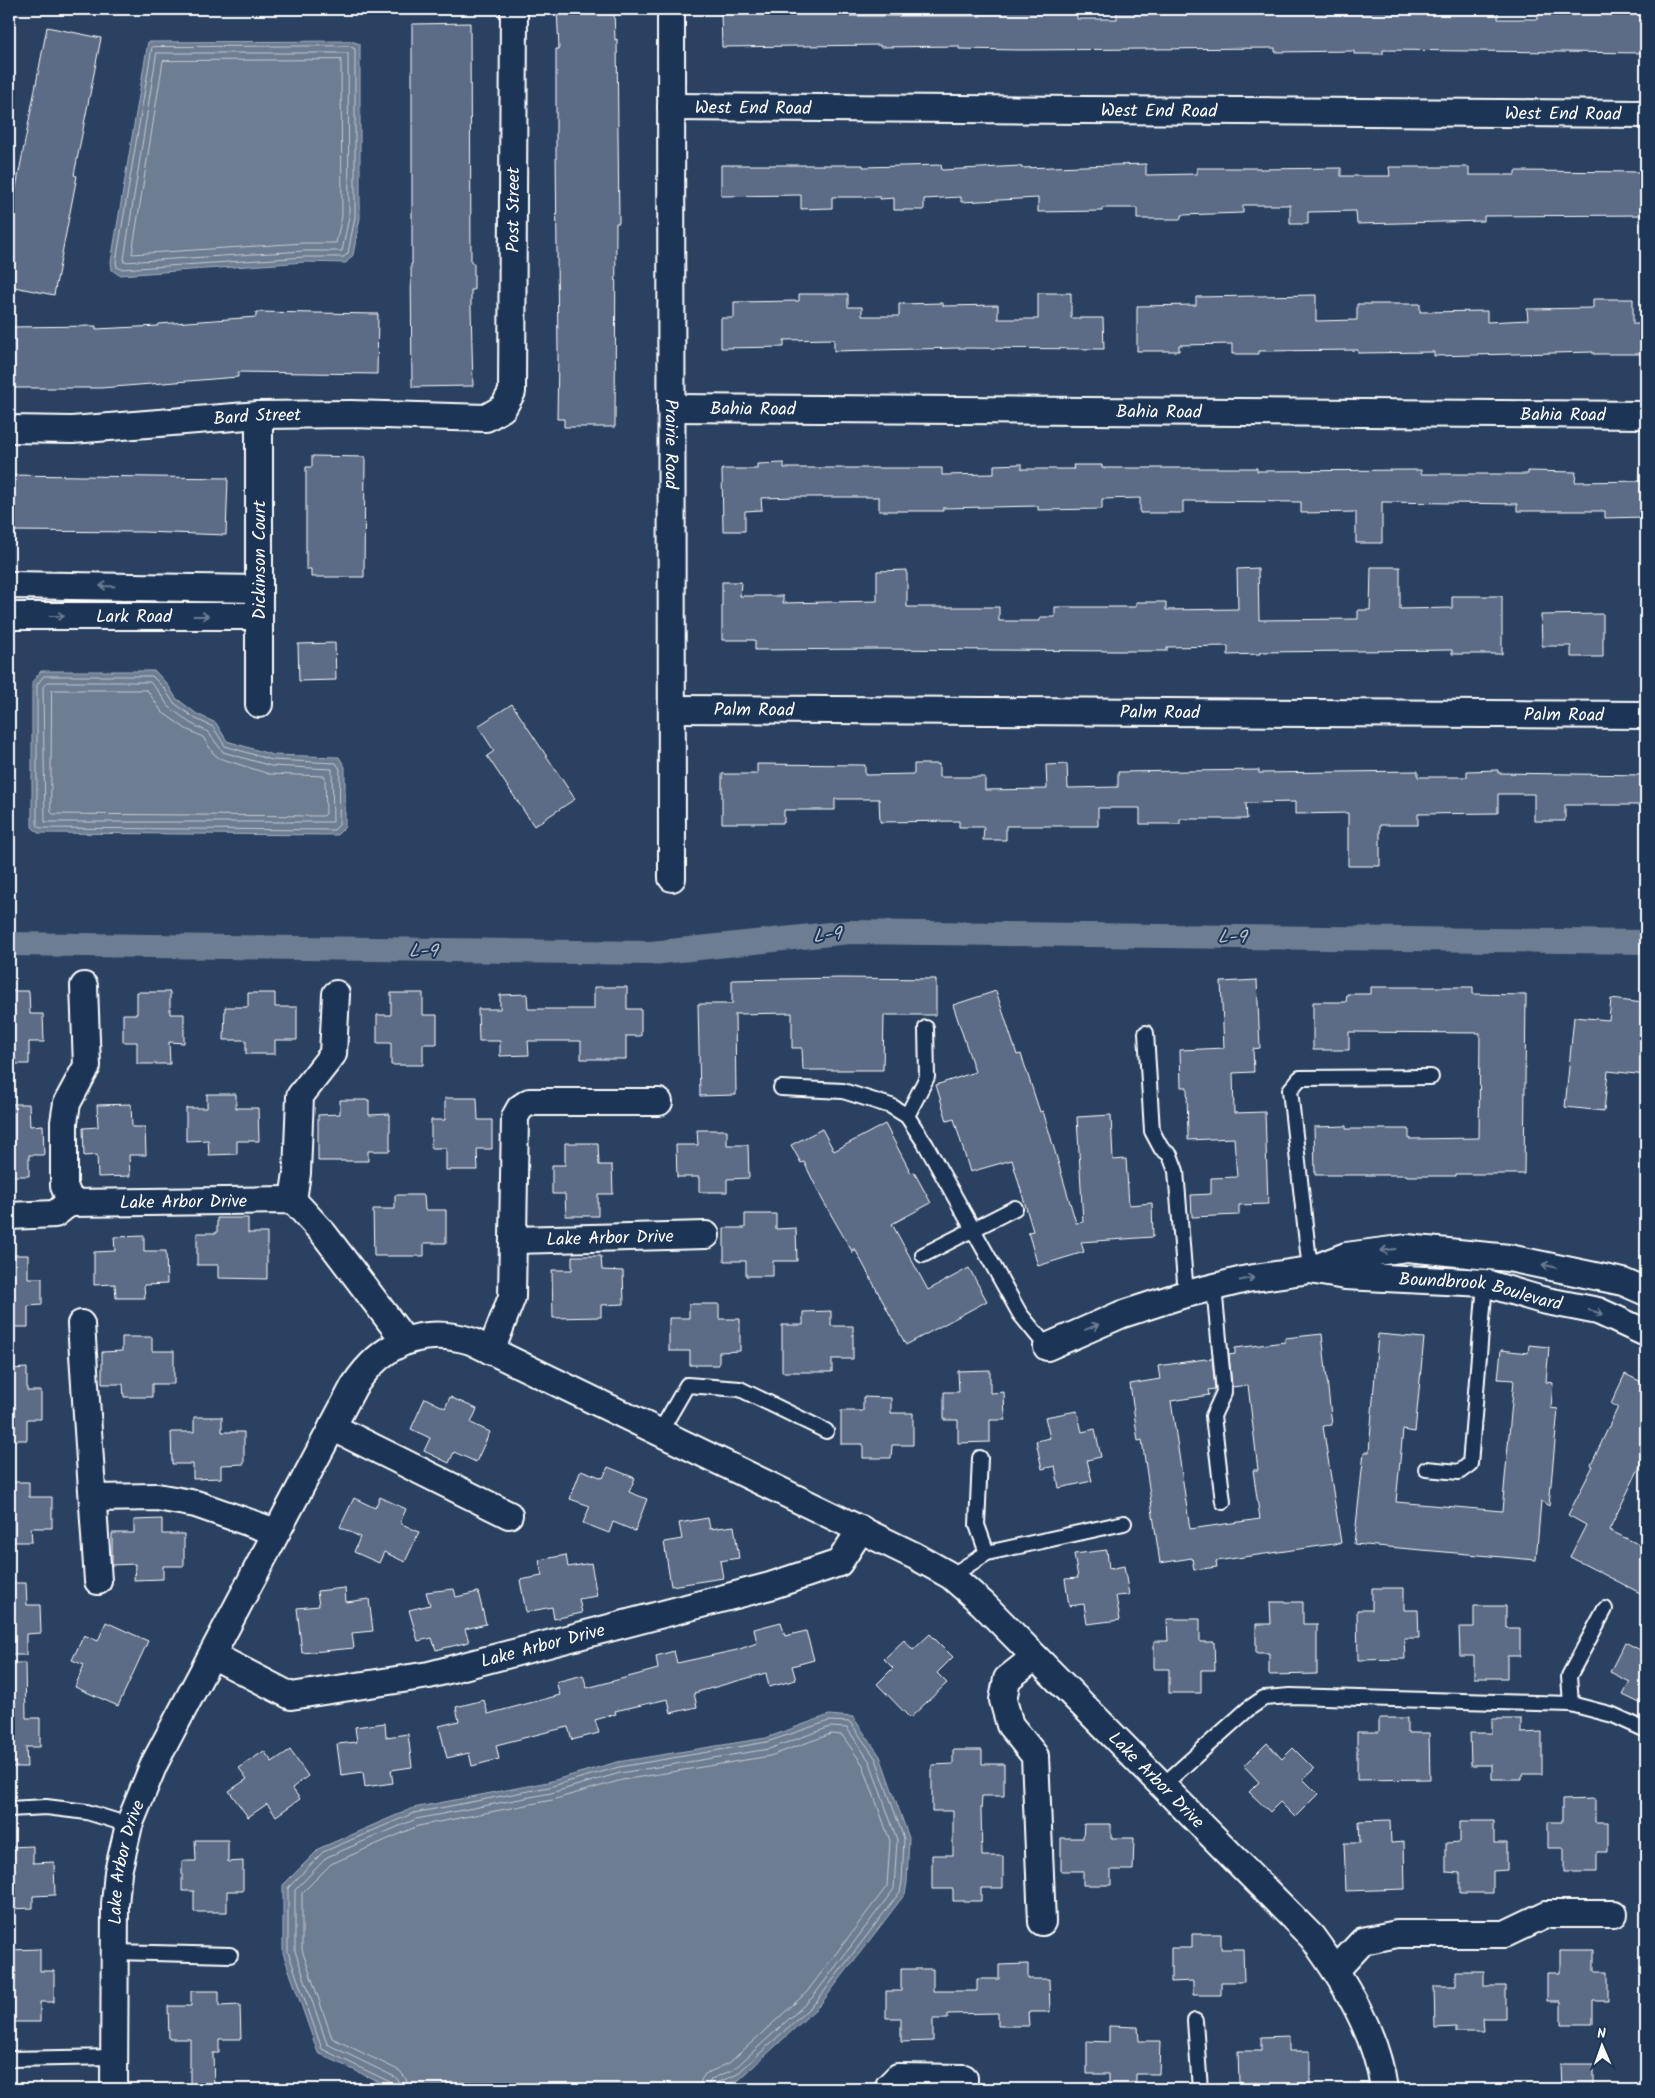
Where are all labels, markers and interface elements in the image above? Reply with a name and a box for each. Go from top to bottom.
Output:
street label: West End Road [695,94,812,124]
street label: West End Road [1101,97,1218,127]
street label: West End Road [1505,100,1622,130]
street label: Post Street [500,166,529,253]
street label: Bahia Road [710,395,797,425]
street label: Bahia Road [1116,398,1203,428]
street label: Prairie Road [655,399,685,490]
street label: Bahia Road [1520,401,1607,431]
street label: Bard Street [213,402,302,435]
street label: Dickinson Court [246,499,275,620]
one-way arrow [99,581,116,591]
street label: Lark Road [96,603,173,632]
one-way arrow [49,611,65,621]
one-way arrow [193,611,209,621]
street label: Palm Road [714,696,795,726]
street label: Palm Road [1120,699,1201,728]
street label: Palm Road [1524,701,1605,731]
water label: L-9 [812,919,846,952]
water label: L-9 [1218,923,1249,953]
water label: L-9 [409,937,440,967]
street label: Lake Arbor Drive [120,1188,247,1218]
street label: Lake Arbor Drive [546,1223,674,1255]
one-way arrow [1380,1245,1396,1255]
one-way arrow [1541,1261,1557,1270]
street label: Boundbrook Boulevard [1398,1266,1566,1320]
one-way arrow [1238,1274,1254,1283]
one-way arrow [1588,1307,1604,1317]
one-way arrow [1083,1322,1099,1331]
street label: Lake Arbor Drive [478,1617,608,1677]
street label: Lake Arbor Drive [1100,1725,1211,1836]
street label: Lake Arbor Drive [102,1796,154,1925]
north arrow [1578,2020,1628,2070]
text: N [1597,2023,1607,2045]

